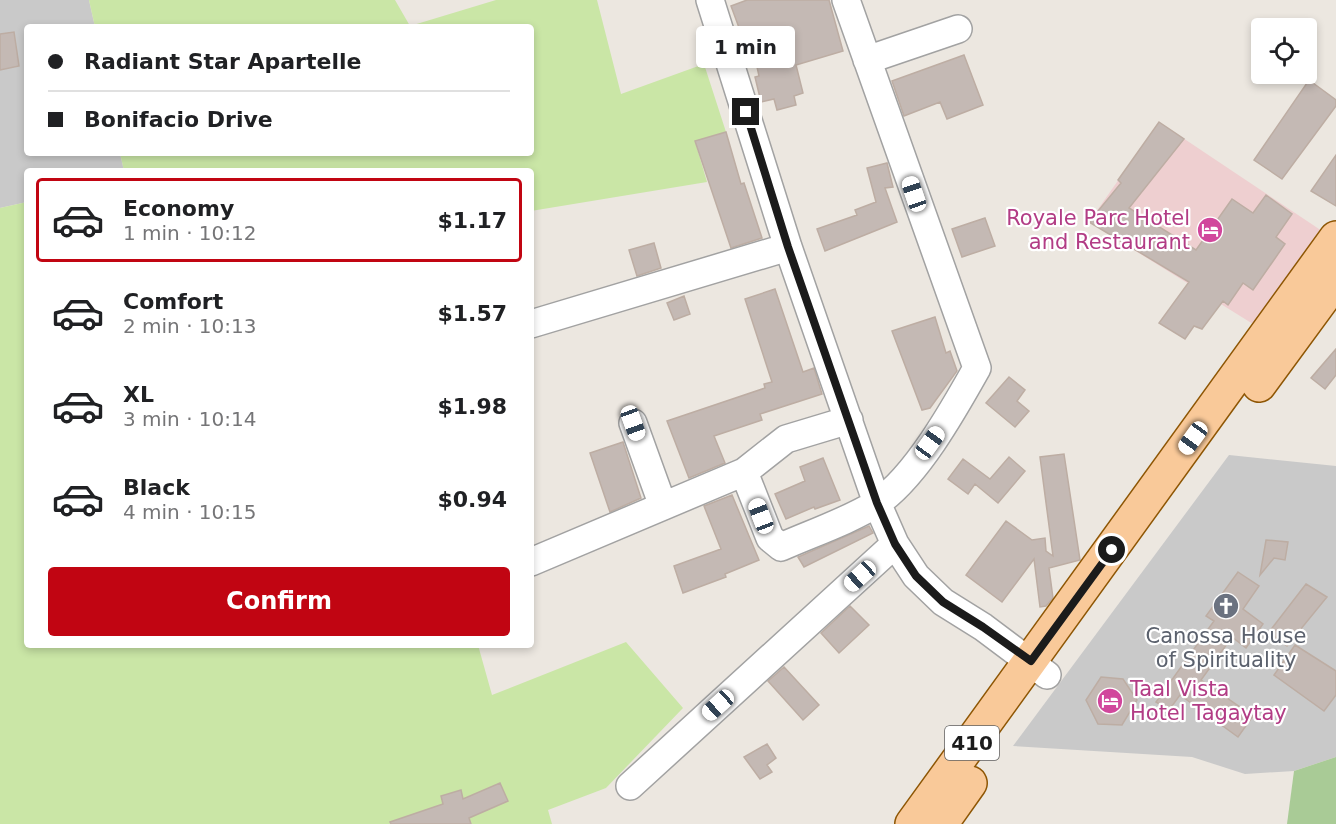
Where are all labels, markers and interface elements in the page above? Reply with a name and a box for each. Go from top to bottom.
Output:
map controls [1251,18,1317,84]
button: locate [1251,18,1317,84]
callout: 1 min [696,25,795,67]
text: 1 min [714,35,777,59]
text: Radiant Star Apartelle [84,49,361,74]
route end [732,98,759,125]
text: Bonifacio Drive [84,107,273,132]
car [900,174,928,214]
icon: car [51,193,105,247]
text: Economy [123,196,234,221]
place label: Royale Parc Hotel and Restaurant [1006,206,1190,254]
text: $1.17 [437,208,507,233]
hotel icon: Royale Parc Hotel and Restaurant [1195,215,1225,245]
text: 1 min · 10:12 [123,221,257,245]
icon: car [51,286,105,340]
text: Comfort [123,289,223,314]
text: $1.57 [437,301,507,326]
text: 2 min · 10:13 [123,314,257,338]
icon: car [51,379,105,433]
text: XL [123,382,154,407]
text: $1.98 [437,394,507,419]
car [618,403,648,443]
text: 3 min · 10:14 [123,407,257,431]
car [1175,418,1211,458]
car [912,423,948,463]
icon: car [51,472,105,526]
text: Black [123,475,190,500]
text: $0.94 [437,487,507,512]
car [746,496,776,536]
text: 4 min · 10:15 [123,500,257,524]
route start [1098,536,1125,563]
car [841,557,879,595]
button: Confirm [48,567,510,636]
church icon: Canossa House of Spirituality [1211,591,1241,621]
place label: Canossa House of Spirituality [1146,624,1306,672]
place label: Taal Vista Hotel Tagaytay [1129,677,1287,725]
car [699,686,737,724]
hotel icon: Taal Vista Hotel Tagaytay [1095,686,1125,716]
road number: 410 [945,726,999,760]

